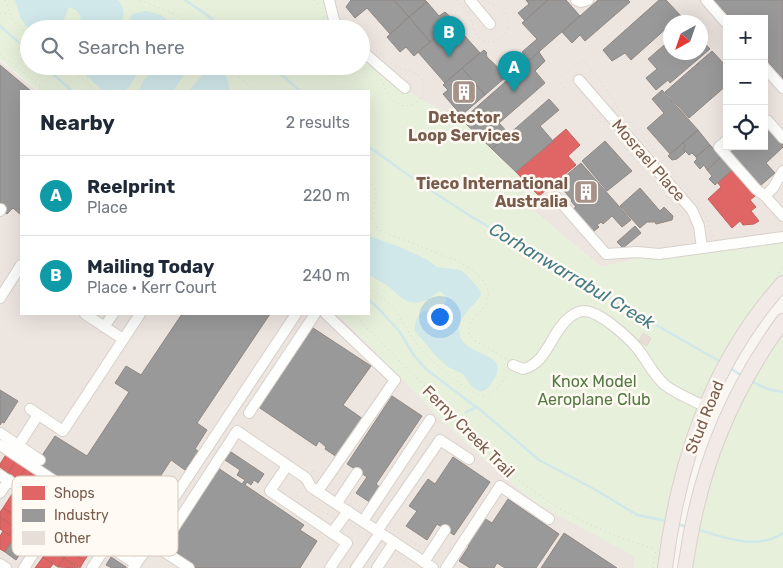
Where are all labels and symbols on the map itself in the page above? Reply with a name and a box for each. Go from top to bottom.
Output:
north arrow [663,15,708,60]
pin: B [433,16,465,57]
pin: A [498,51,530,92]
building icon: Detector Loop Services [451,79,477,105]
place label: Detector Loop Services [408,108,520,145]
street label: Mosrael Place [608,115,689,205]
place label: Tieco International Australia [416,174,568,211]
building icon: Tieco International Australia [573,179,599,205]
water label: Corhanwarrabul Creek [485,218,659,335]
your location [427,304,453,330]
park label: Knox Model Aeroplane Club [537,372,651,409]
street label: Stud Road [681,378,728,457]
street label: Ferny Creek Trail [419,381,519,481]
legend [12,476,178,556]
text: Shops [54,485,95,502]
text: Industry [54,507,109,524]
text: Other [54,530,91,547]

